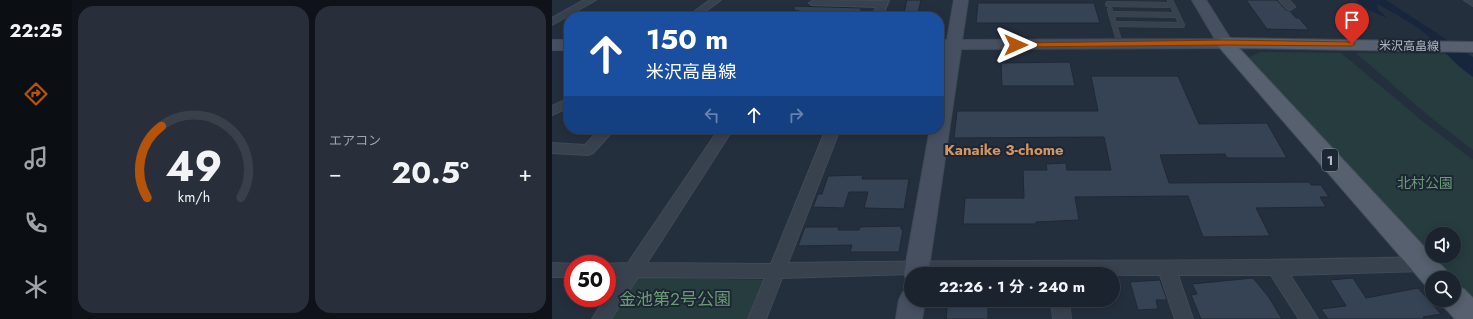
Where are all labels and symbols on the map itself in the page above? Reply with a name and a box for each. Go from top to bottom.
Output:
pin [1335,3,1369,44]
position arrow [995,24,1037,66]
street label: 米沢高畠線 [1379,36,1439,56]
district label: Kanaike 3-chome [944,139,1064,161]
road number: 1 [1322,149,1338,171]
park label: 北村公園 [1397,173,1453,193]
speed limit sign: 50 [564,255,616,307]
park label: 金池第２号公園 [619,287,731,311]

